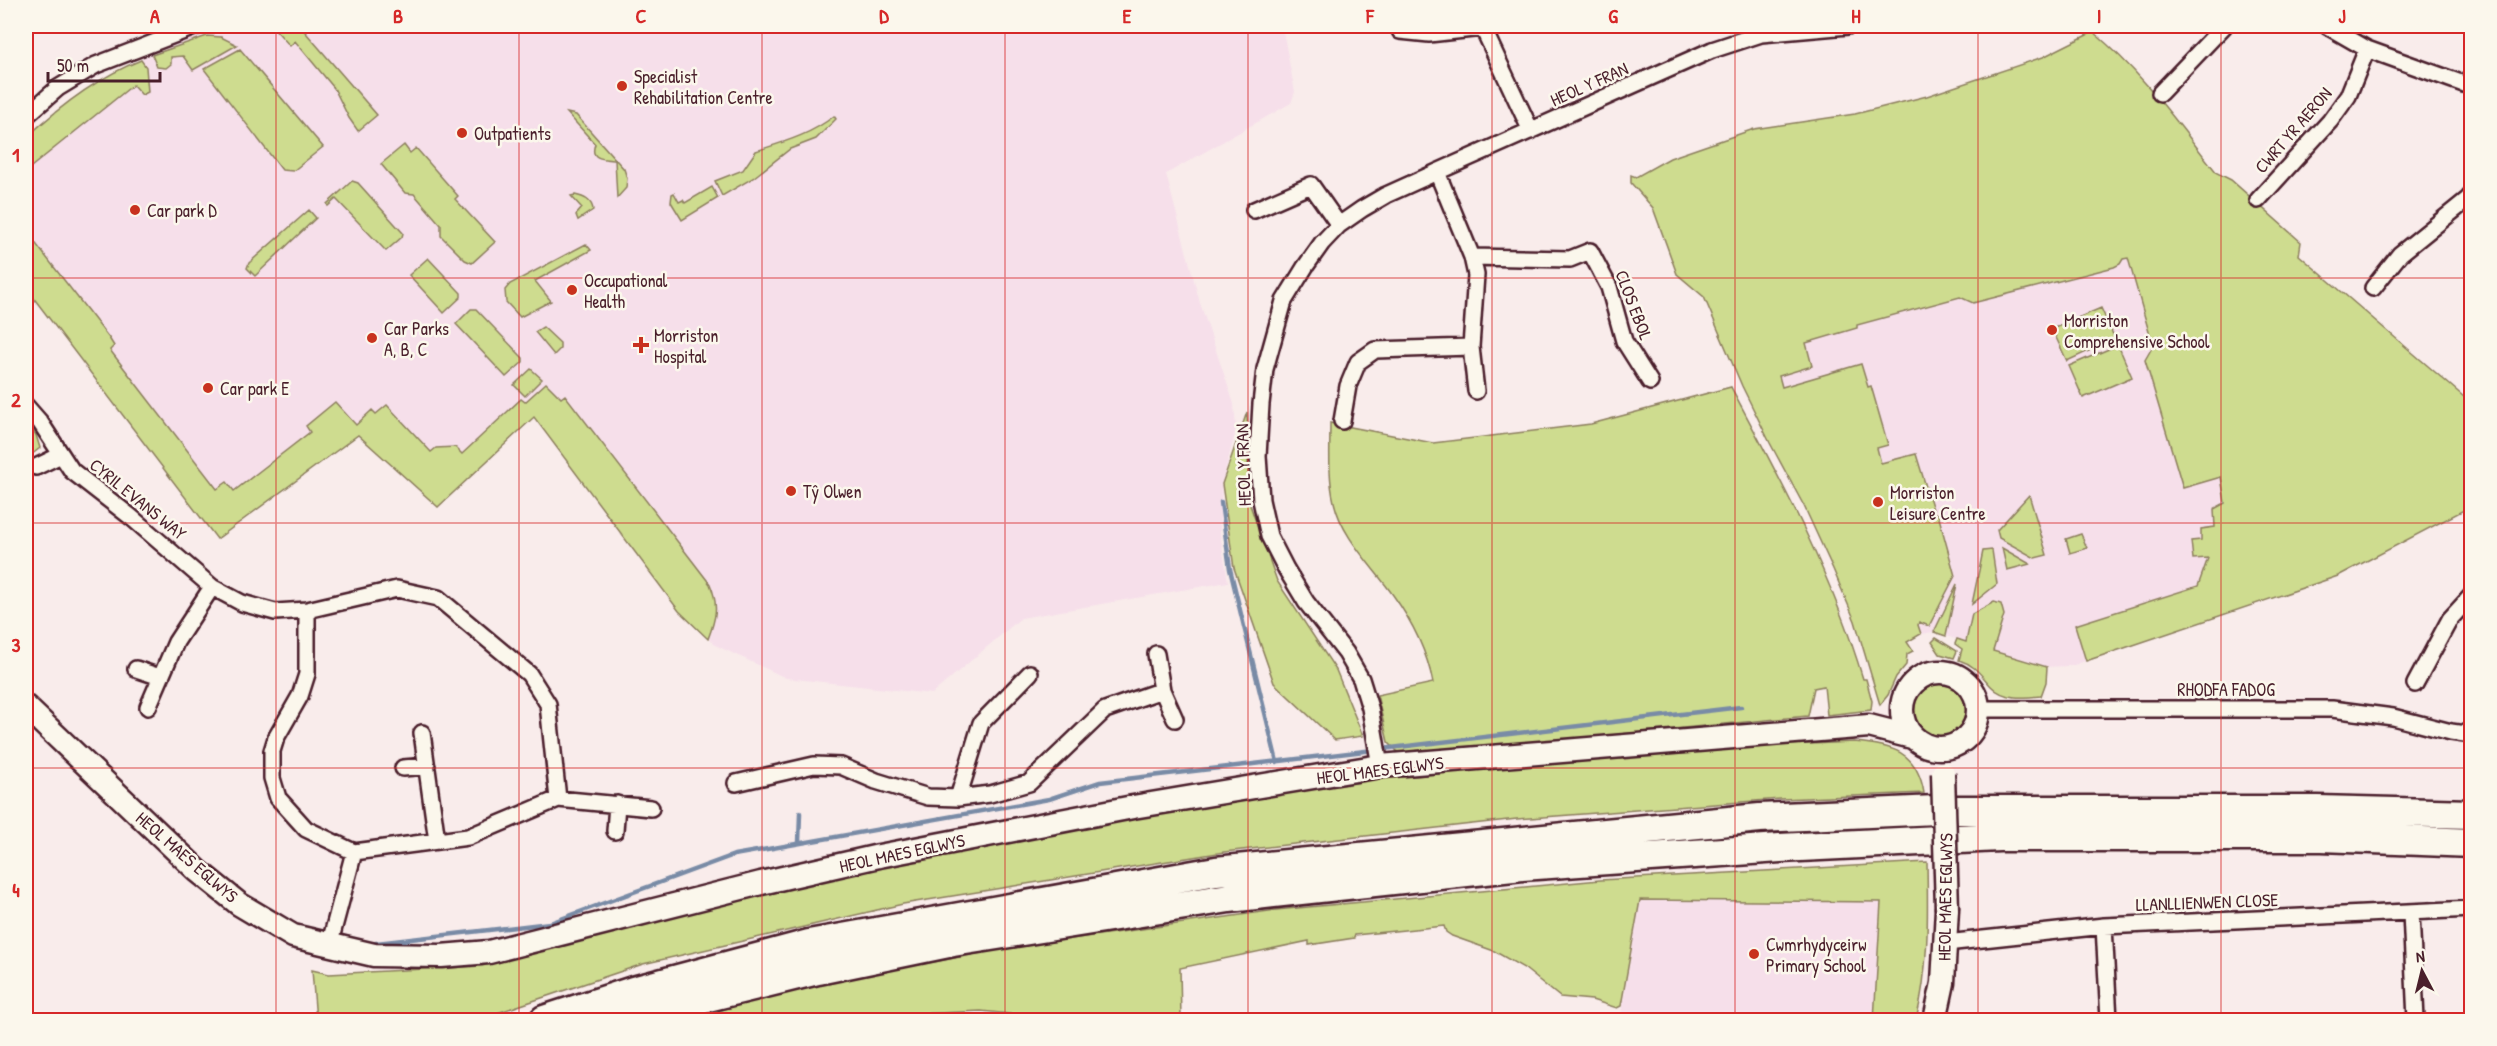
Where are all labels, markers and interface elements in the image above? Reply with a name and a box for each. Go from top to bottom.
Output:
text: A [150,2,160,29]
text: B [393,2,403,29]
text: C [636,2,647,29]
text: D [879,2,889,29]
text: E [1123,2,1132,29]
text: F [1365,2,1375,29]
text: G [1608,2,1618,29]
text: H [1851,2,1861,29]
text: I [2097,2,2101,29]
text: J [2338,2,2346,29]
scale bar [48,45,160,83]
text: 50 m [57,53,89,78]
street label: HEOL Y FRAN [1546,56,1632,112]
place label: Specialist Rehabilitation Centre [634,64,773,110]
marker: Specialist Rehabilitation Centre [615,79,629,93]
street label: CWRT YR AERON [2249,82,2337,178]
place label: Outpatients [474,121,551,146]
marker: Outpatients [455,126,469,140]
text: 1 [12,141,20,168]
place label: Car park D [147,198,217,223]
marker: Car park D [128,203,142,217]
street label: CLOS EBOL [1609,267,1659,344]
place label: Occupational Health [584,268,668,314]
marker: Occupational Health [565,283,579,297]
place label: Morriston Comprehensive School [2064,308,2210,354]
place label: Car Parks A, B, C [384,316,449,362]
place label: Morriston Hospital [654,323,718,369]
marker: Morriston Comprehensive School [2045,323,2059,337]
marker: Car Parks A, B, C [365,331,379,345]
marker: Morriston Hospital [632,336,650,354]
place label: Car park E [220,376,289,401]
marker: Car park E [201,381,215,395]
text: 2 [11,386,21,413]
street label: HEOL Y FRAN [1229,423,1257,507]
street label: CYRIL EVANS WAY [84,452,192,546]
place label: Tŷ Olwen [803,479,862,504]
place label: Morriston Leisure Centre [1890,480,1986,526]
marker: Tŷ Olwen [784,484,798,498]
marker: Morriston Leisure Centre [1871,495,1885,509]
text: 3 [12,631,21,658]
street label: RHODFA FADOG [2177,677,2275,702]
street label: HEOL MAES EGLWYS [1315,750,1445,790]
street label: HEOL MAES EGLWYS [131,806,243,908]
street label: HEOL MAES EGLWYS [837,827,967,879]
street label: HEOL MAES EGLWYS [1931,833,1959,961]
text: 4 [12,876,20,903]
street label: LLANLLIENWEN CLOSE [2135,887,2279,917]
place label: Cwmrhydyceirw Primary School [1766,932,1867,978]
north arrow [2392,941,2452,1001]
text: N [2415,945,2426,968]
marker: Cwmrhydyceirw Primary School [1747,947,1761,961]

